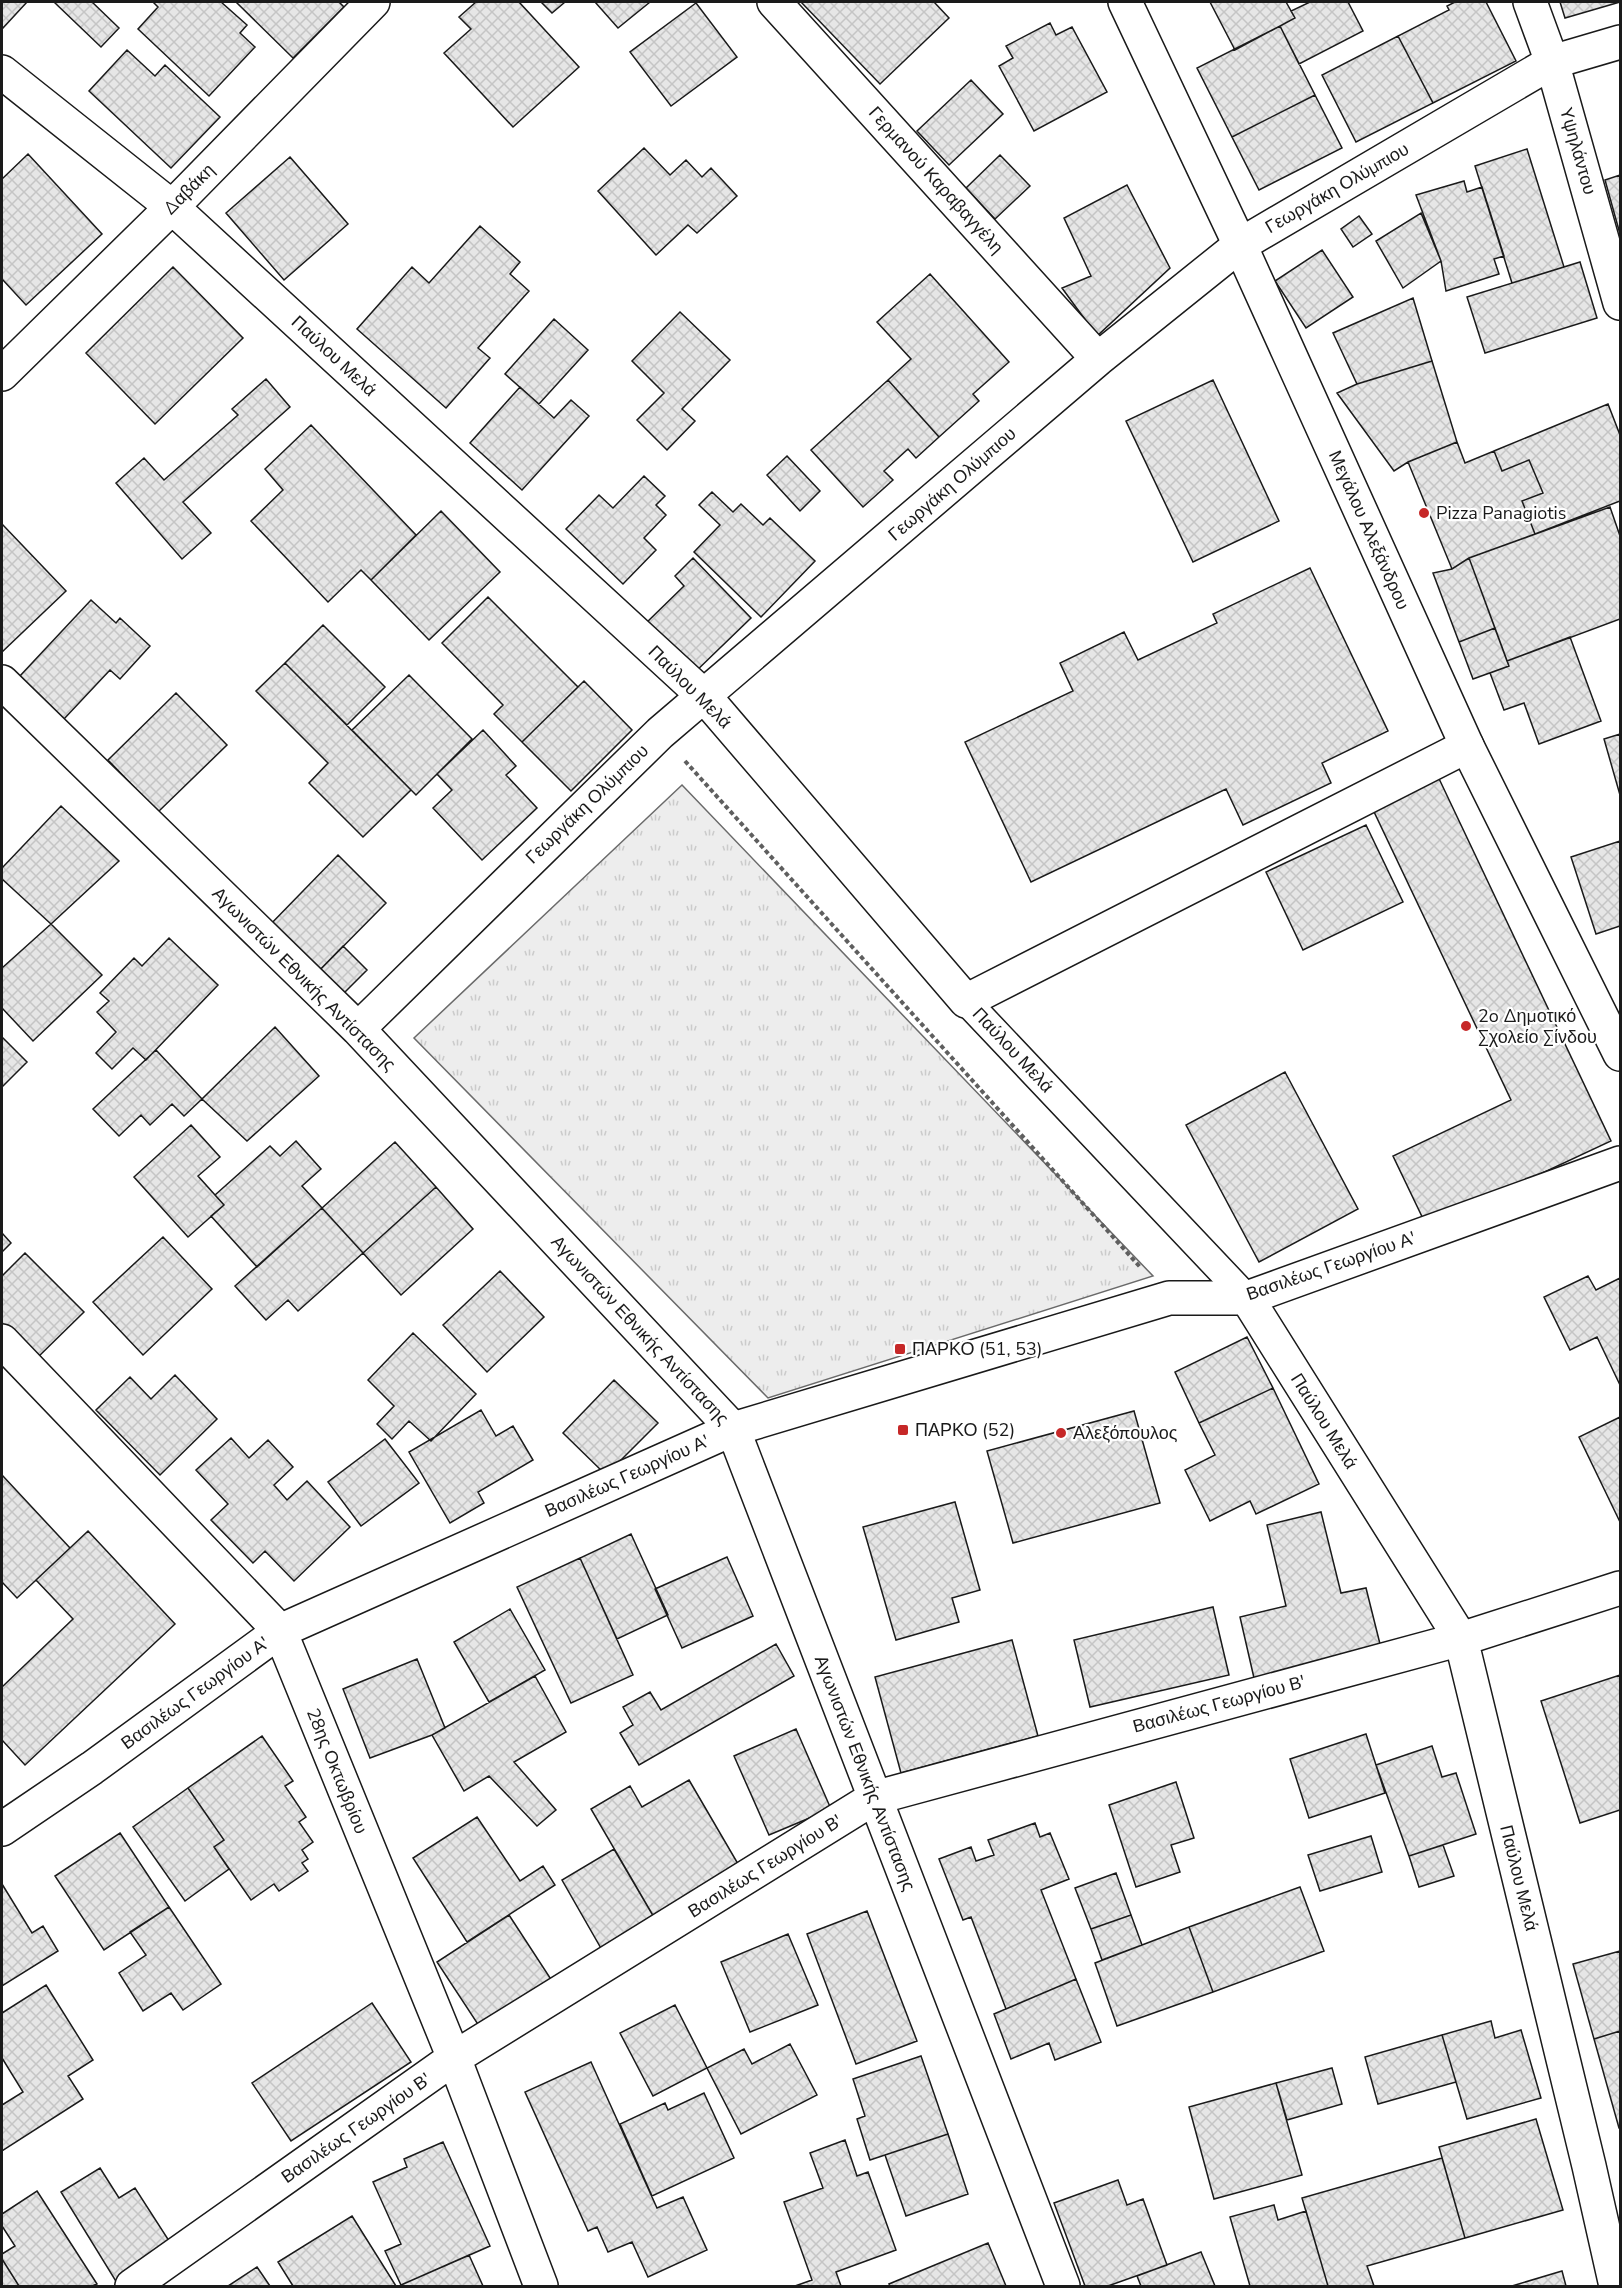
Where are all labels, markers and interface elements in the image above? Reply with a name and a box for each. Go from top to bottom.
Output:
street label: Γερμανού Καραβαγγέλη [863,101,1009,259]
street label: Υψηλάντου [1554,105,1602,197]
street label: Γεωργάκη Ολύμπιου [1261,137,1413,239]
street label: Δαβάκη [158,158,220,220]
street label: Παύλου Μελά [286,310,382,402]
street label: Γεωργάκη Ολύμπιου [883,422,1021,546]
street label: Μεγάλου Αλεξάνδρου [1323,447,1415,613]
place label: Pizza Panagiotis [1436,501,1566,525]
marker: Pizza Panagiotis [1417,506,1431,520]
street label: Παύλου Μελά [643,640,737,734]
street label: Γεωργάκη Ολύμπιου [520,739,654,869]
street label: Αγωνιστών Εθνικής Αντίστασης [207,882,401,1076]
street label: Παύλου Μελά [967,1002,1059,1098]
place label: 2o Δημοτικό Σχολείο Σίνδου [1478,1004,1597,1049]
marker: 2o Δημοτικό Σχολείο Σίνδου [1459,1019,1473,1033]
street label: Βασιλέως Γεωργίου Α' [1243,1226,1419,1306]
street label: Αγωνιστών Εθνικής Αντίστασης [546,1230,734,1430]
place label: ΠΑΡΚΟ (51, 53) [912,1337,1042,1361]
marker: ΠΑΡΚΟ (51, 53) [893,1342,907,1356]
street label: Παύλου Μελά [1285,1369,1363,1473]
place label: ΠΑΡΚΟ (52) [915,1418,1015,1442]
place label: Αλεξόπουλος [1073,1421,1178,1445]
marker: ΠΑΡΚΟ (52) [896,1423,910,1437]
marker: Αλεξόπουλος [1054,1426,1068,1440]
street label: Βασιλέως Γεωργίου Α' [541,1429,713,1523]
street label: Βασιλέως Γεωργίου Α' [116,1631,274,1755]
street label: Αγωνιστών Εθνικής Αντίστασης [809,1652,921,1895]
street label: Βασιλέως Γεωργίου Β' [1130,1669,1308,1739]
street label: 28ης Οκτωβρίου [301,1705,373,1837]
street label: Βασιλέως Γεωργίου Β' [683,1809,847,1923]
street label: Παύλου Μελά [1494,1822,1544,1934]
street label: Βασιλέως Γεωργίου Β' [276,2067,436,2189]

